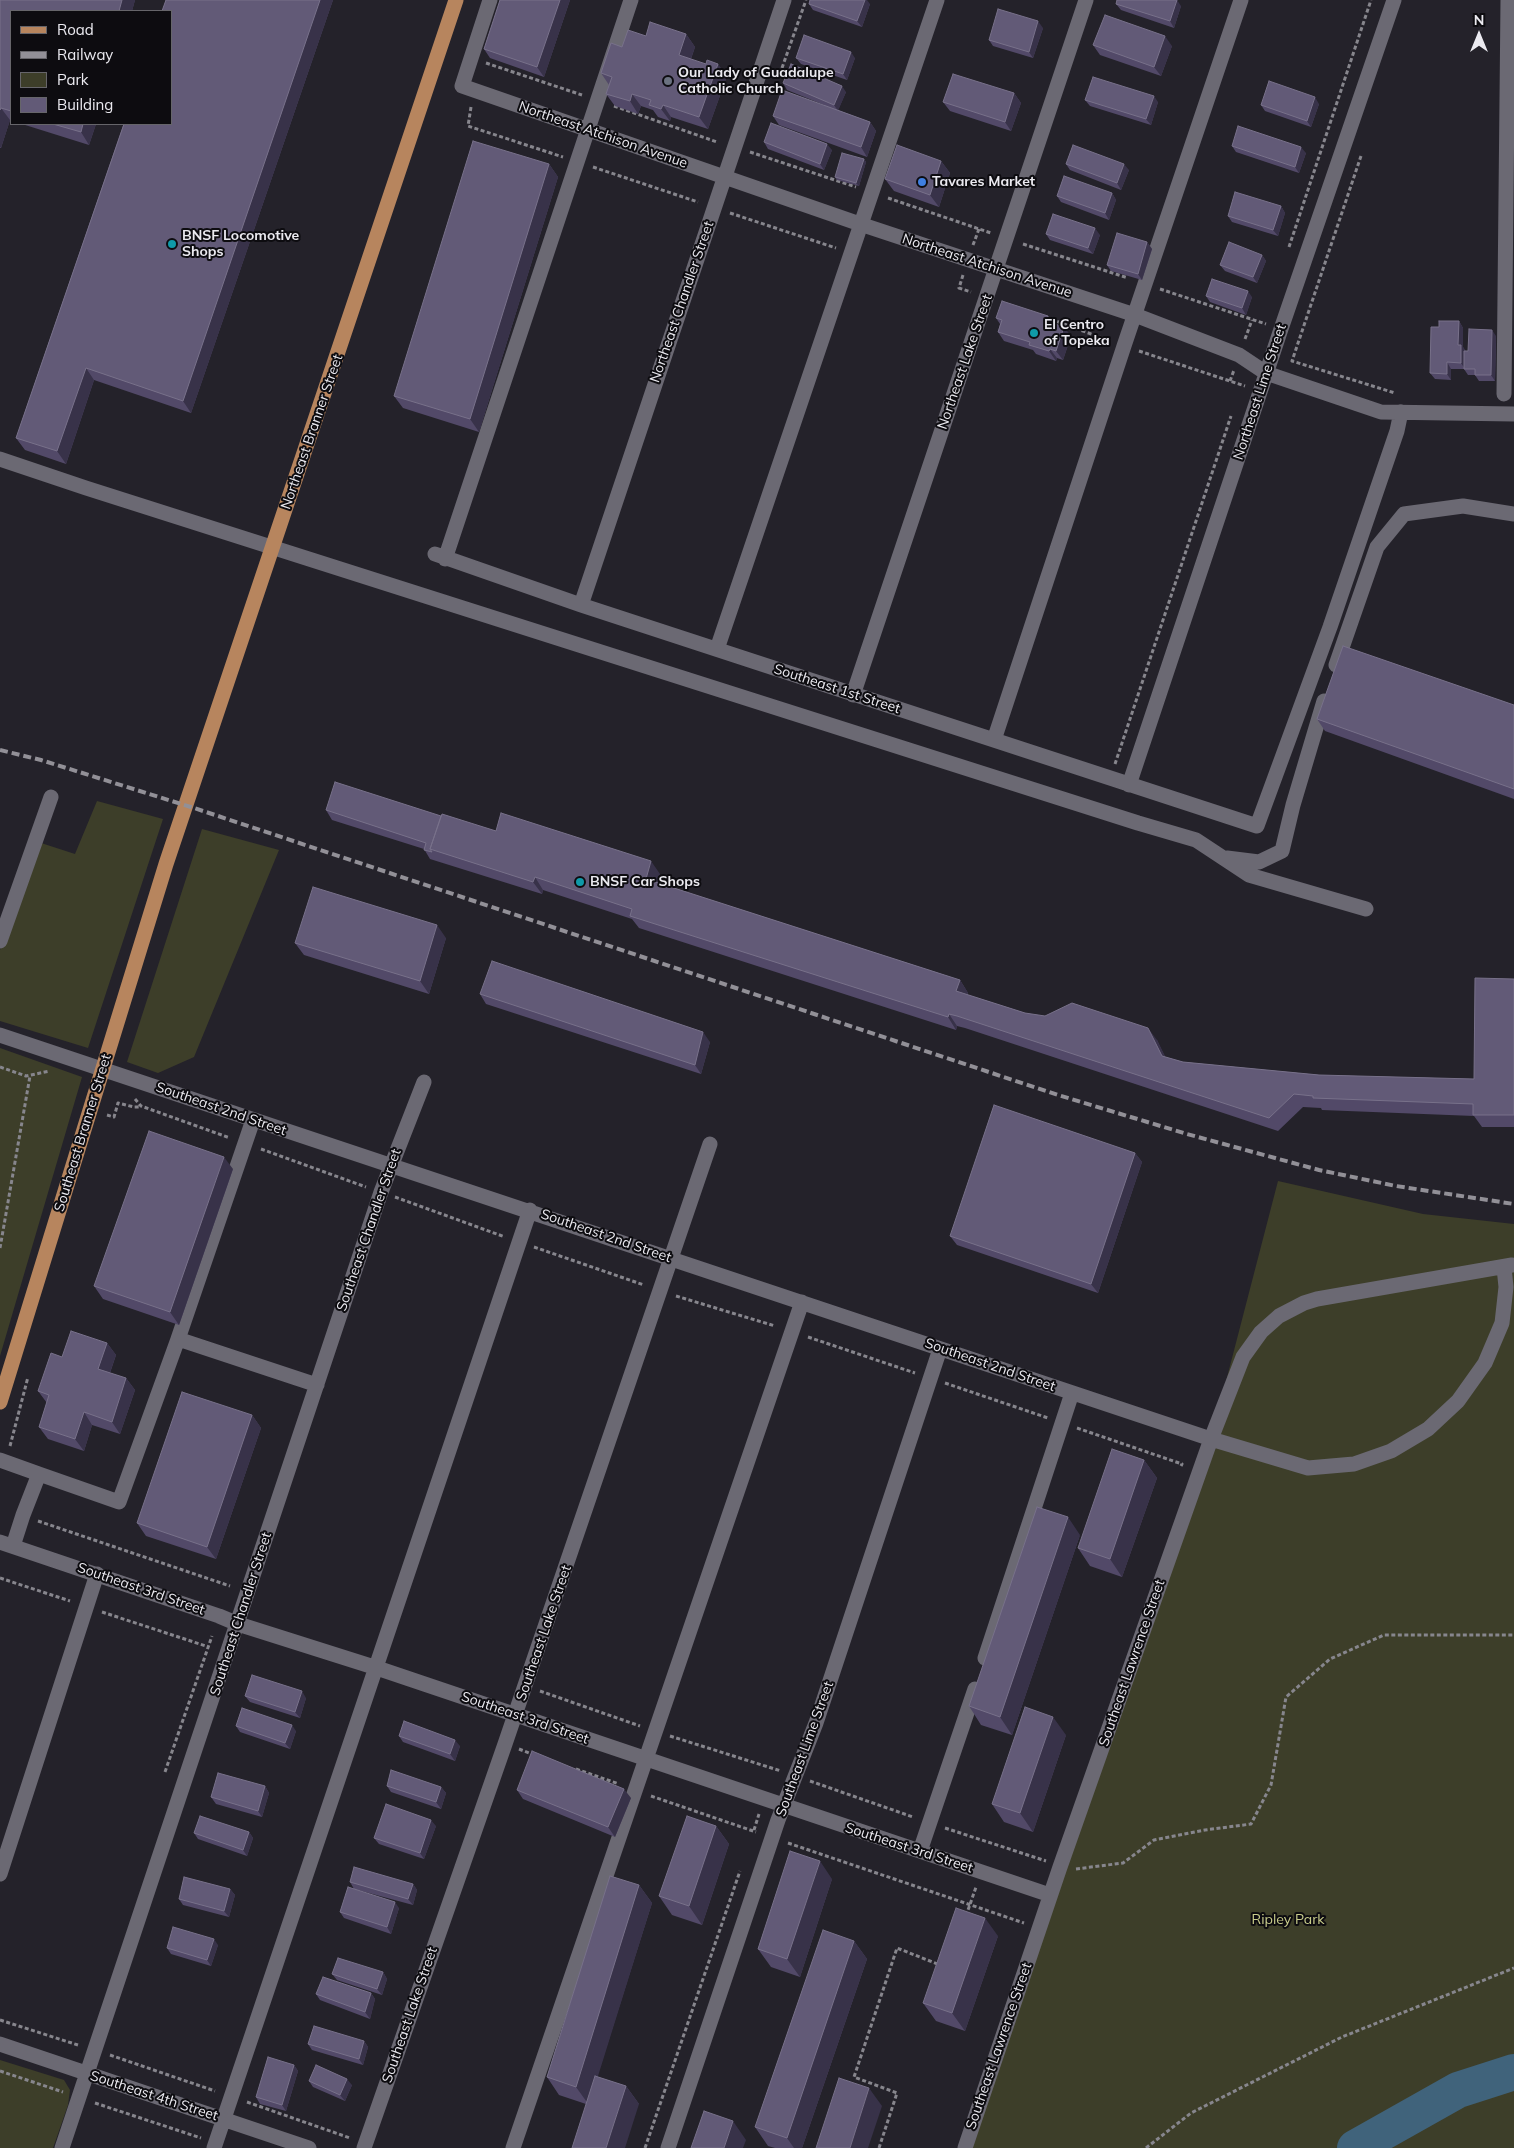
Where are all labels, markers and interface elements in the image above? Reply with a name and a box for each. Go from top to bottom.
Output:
legend [10,10,172,125]
north arrow [1454,10,1504,60]
text: N [1474,11,1484,29]
text: Road [57,20,94,39]
text: Railway [57,45,113,64]
place label: Our Lady of Guadalupe Catholic Church [678,65,834,98]
text: Park [57,70,89,89]
marker: Our Lady of Guadalupe Catholic Church [662,75,674,87]
text: Building [57,95,113,114]
street label: Northeast Atchison Avenue [516,98,690,172]
place label: Tavares Market [932,174,1035,190]
marker: Tavares Market [916,176,928,188]
street label: Northeast Chandler Street [646,219,718,385]
place label: BNSF Locomotive Shops [182,228,299,260]
street label: Northeast Atchison Avenue [900,231,1074,301]
marker: BNSF Locomotive Shops [166,238,178,250]
street label: Northeast Lake Street [934,292,996,432]
place label: El Centro of Topeka [1044,317,1110,350]
street label: Northeast Lime Street [1230,322,1290,462]
marker: El Centro of Topeka [1028,327,1040,339]
street label: Northeast Branner Street [278,352,346,512]
street label: Southeast 1st Street [772,661,902,717]
place label: BNSF Car Shops [590,874,700,890]
marker: BNSF Car Shops [574,876,586,888]
street label: Southeast Branner Street [51,1052,115,1214]
street label: Southeast 2nd Street [154,1079,288,1139]
street label: Southeast Chandler Street [333,1147,405,1313]
street label: Southeast 2nd Street [539,1206,673,1266]
street label: Southeast 2nd Street [923,1335,1057,1395]
street label: Southeast Chandler Street [207,1530,275,1698]
street label: Southeast 3rd Street [75,1559,207,1619]
street label: Southeast Lake Street [513,1563,575,1703]
street label: Southeast Lawrence Street [1096,1578,1168,1748]
street label: Southeast Lime Street [773,1679,837,1819]
street label: Southeast 3rd Street [459,1688,591,1748]
street label: Southeast 3rd Street [843,1819,975,1877]
park label: Ripley Park [1252,1912,1324,1928]
street label: Southeast Lake Street [379,1945,441,2085]
street label: Southeast Lawrence Street [963,1961,1035,2131]
street label: Southeast 4th Street [88,2067,220,2125]

